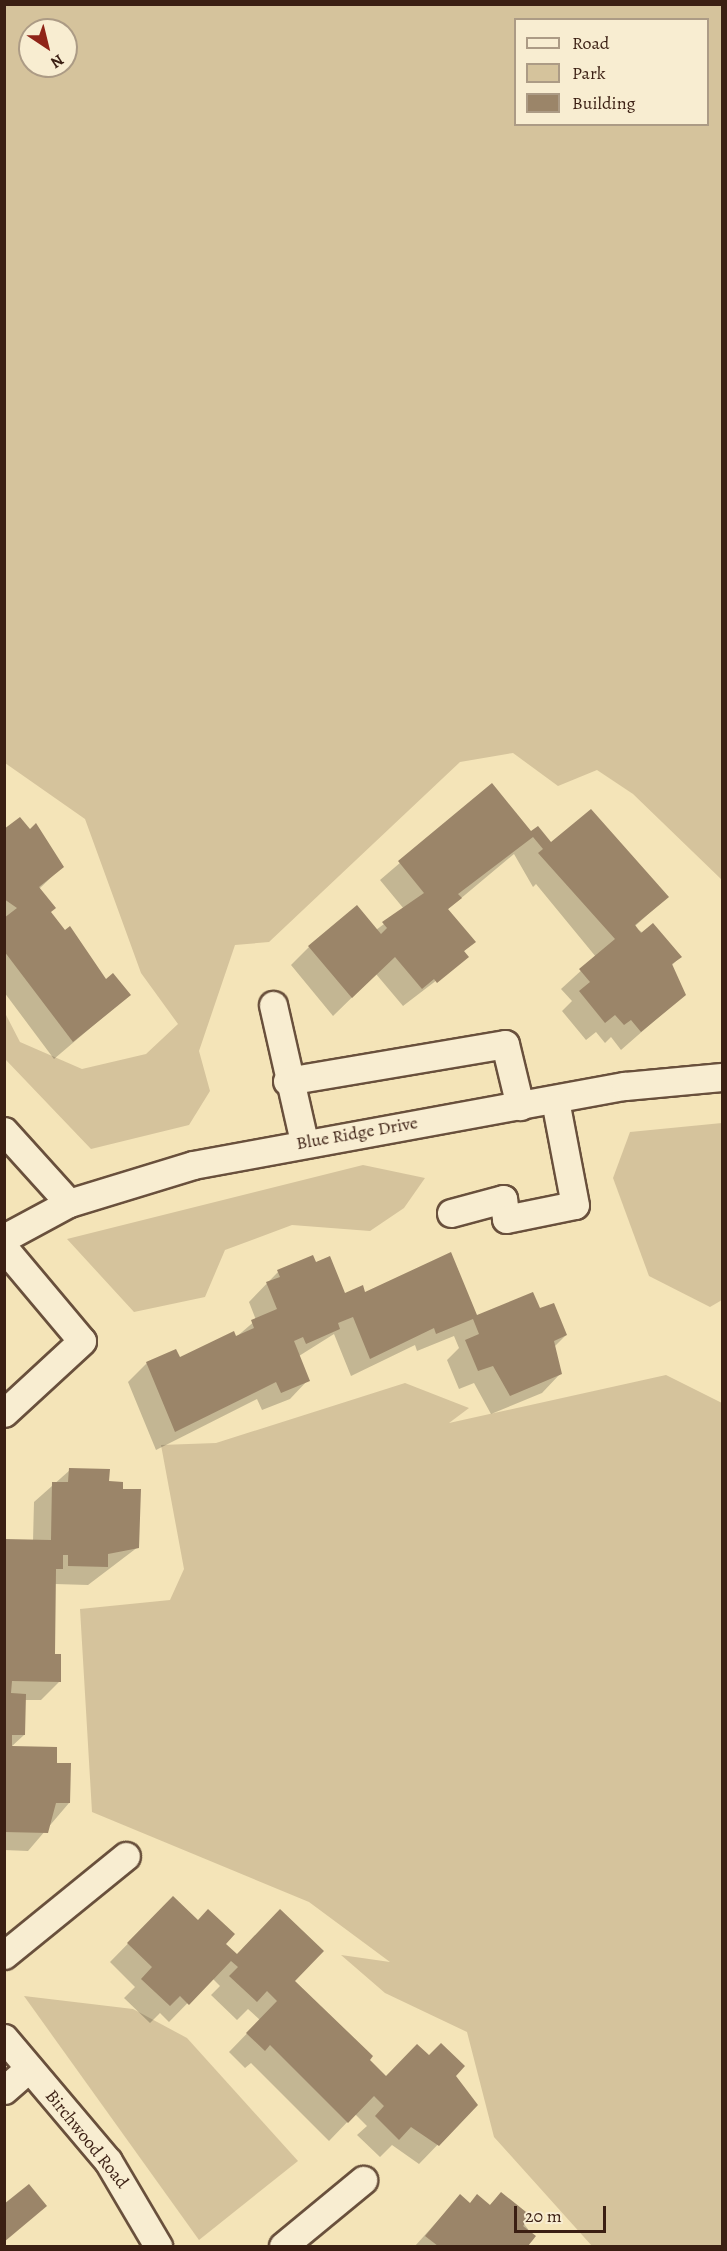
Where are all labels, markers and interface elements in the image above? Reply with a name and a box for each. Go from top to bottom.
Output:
north arrow [18,18,78,78]
legend [514,18,709,126]
text: Road [572,31,609,55]
text: N [46,49,68,73]
text: Park [572,61,606,85]
text: Building [572,91,636,115]
street label: Blue Ridge Drive [294,1112,420,1154]
street label: Birchwood Road [41,2085,133,2193]
scale bar [517,2194,608,2232]
text: 20 m [525,2204,562,2228]

